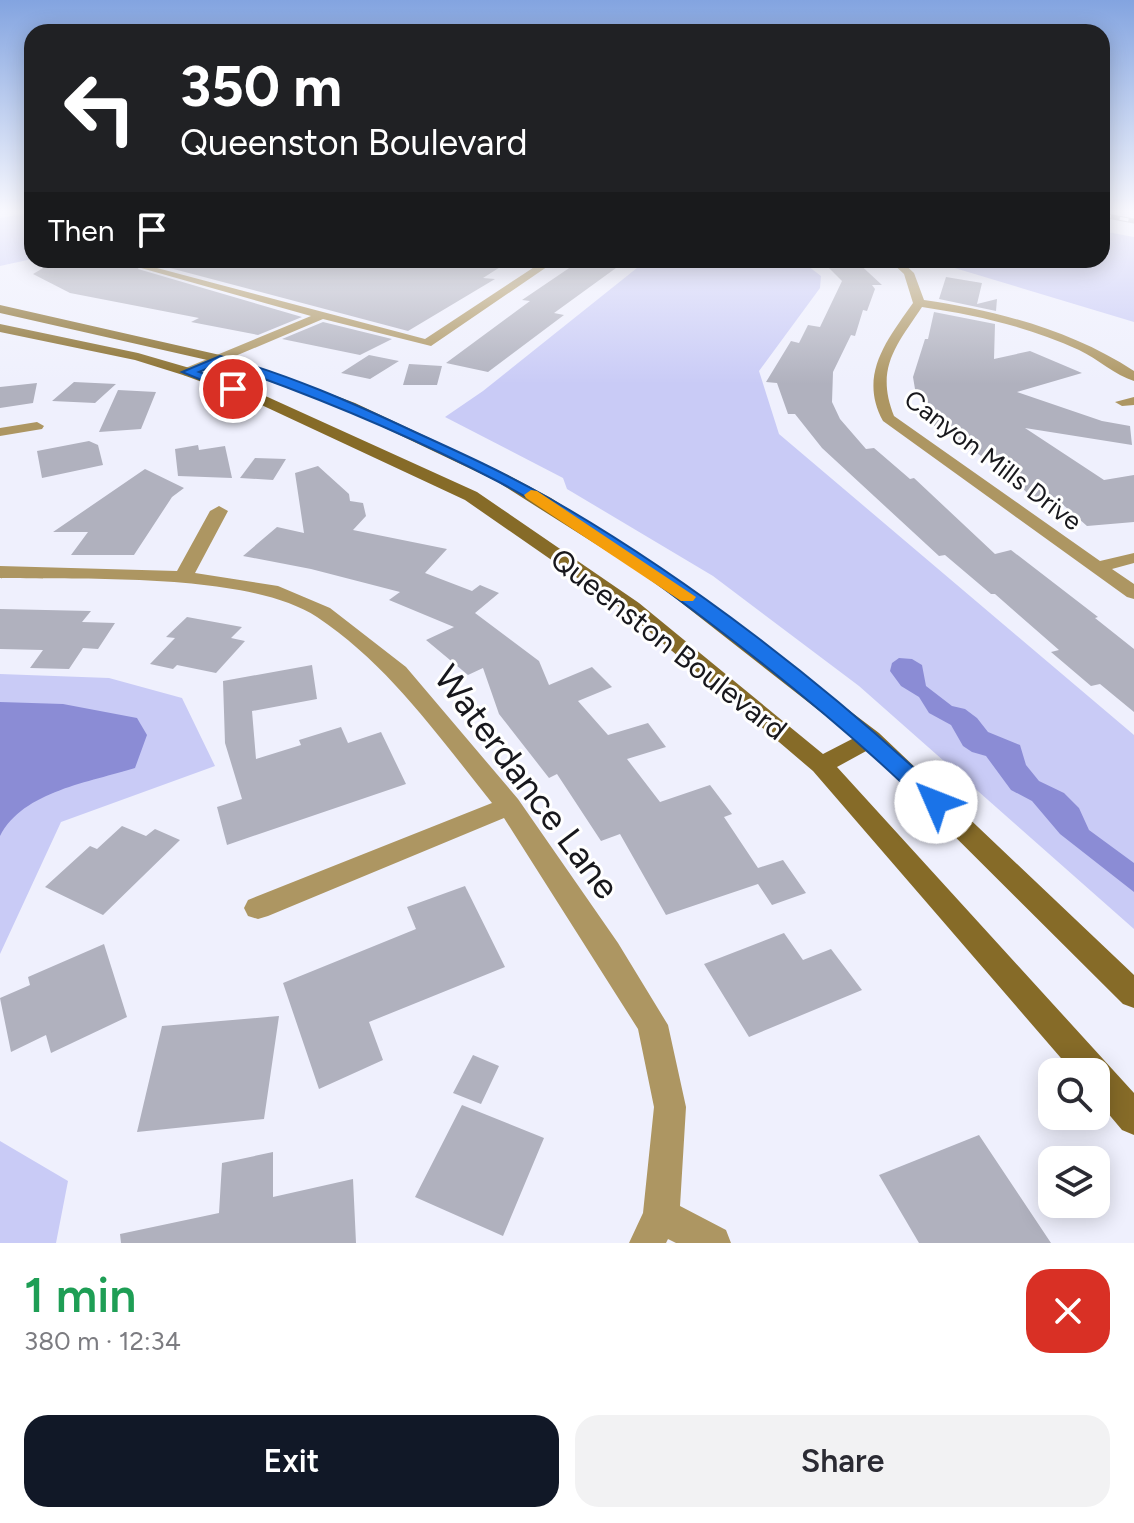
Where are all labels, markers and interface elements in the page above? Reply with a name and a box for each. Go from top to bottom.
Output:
text: 350 m [180,53,342,120]
icon: left [48,56,152,160]
text: Queenston Boulevard [180,121,528,164]
icon: arrive [130,208,174,252]
text: Then [48,212,114,249]
pin [199,355,267,423]
icon: arrive [211,367,255,411]
street label: Canyon Mills Drive [898,383,1088,537]
street label: Queenston Boulevard [543,540,795,748]
street label: Waterdance Lane [425,657,629,907]
position arrow [894,760,978,844]
map controls [1038,1058,1110,1218]
button: search [1038,1058,1110,1130]
button: layers [1038,1146,1110,1218]
text: 1 min [24,1266,136,1324]
button: close [1026,1269,1110,1353]
text: 380 m · 12:34 [24,1325,181,1357]
button: Exit [24,1415,559,1507]
button: Share [575,1415,1110,1507]

